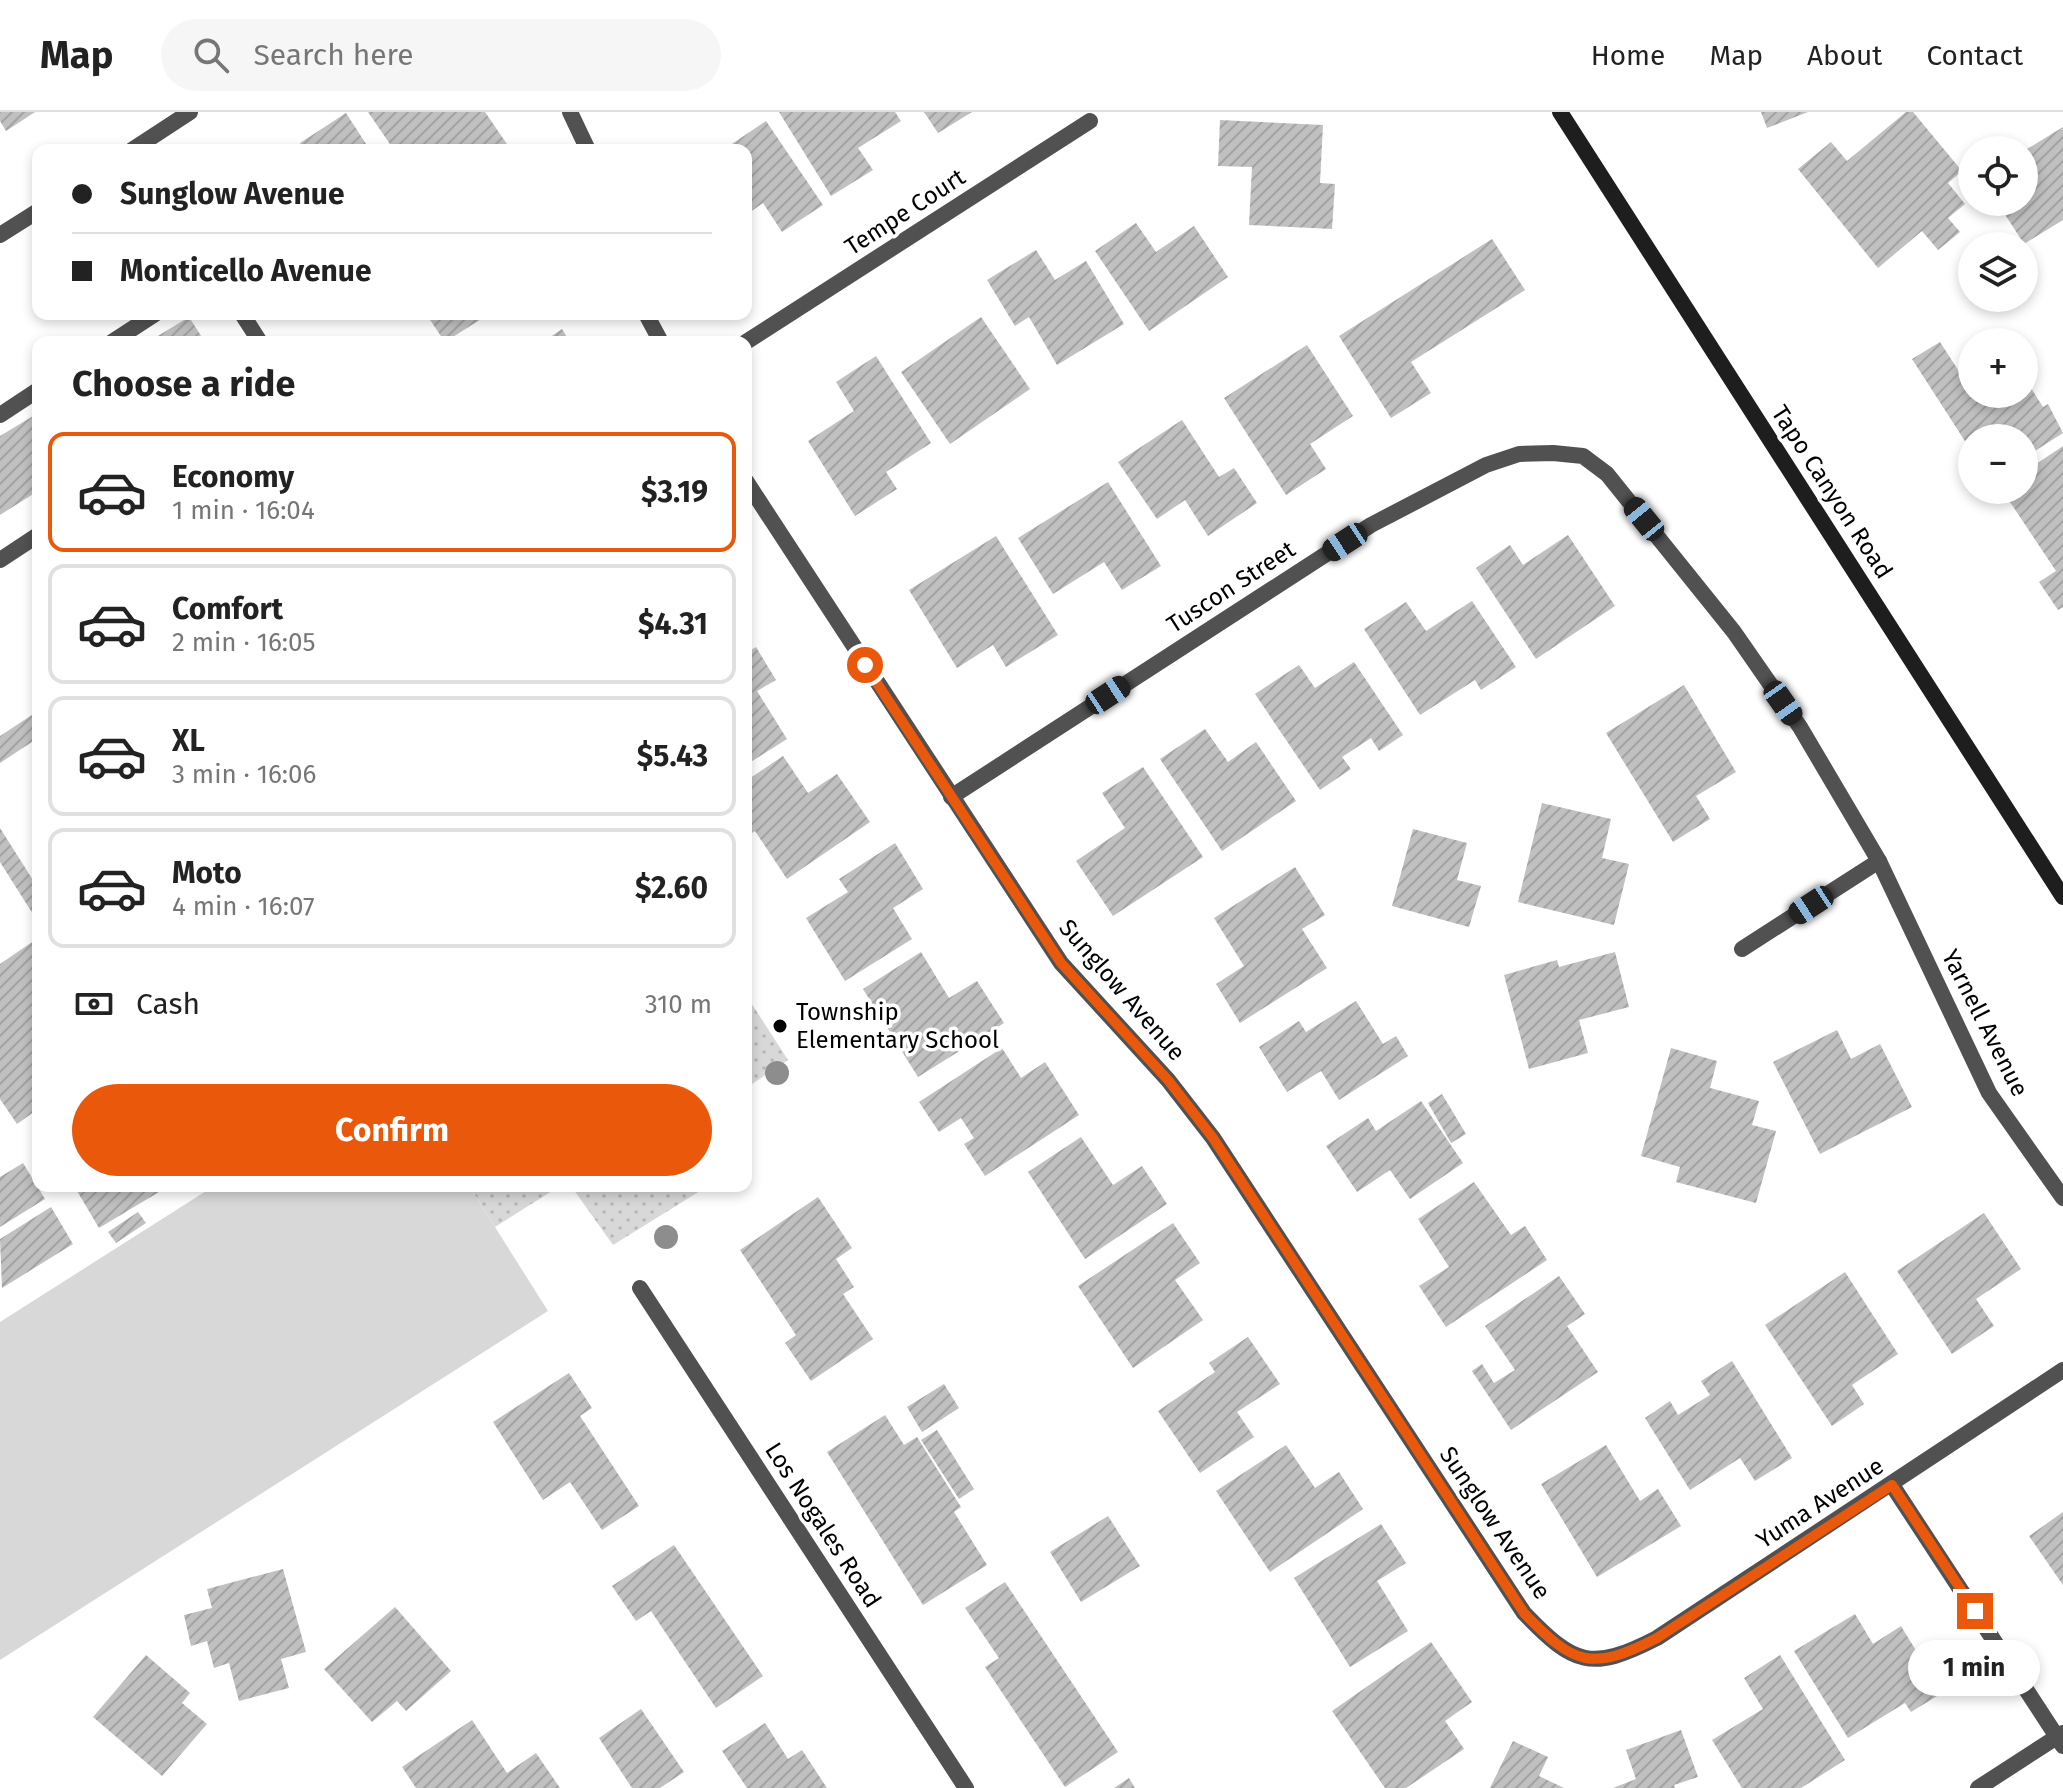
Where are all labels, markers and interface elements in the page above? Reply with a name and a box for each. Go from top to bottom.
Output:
search box [161,19,721,91]
text: Map [40,32,113,78]
icon: search [189,33,233,77]
text: Search here [253,37,414,73]
text: Home [1591,39,1665,72]
text: Map [1709,39,1763,72]
text: About [1807,39,1882,72]
text: Contact [1926,39,2023,72]
map controls [1958,136,2038,504]
button: locate [1958,136,2038,216]
street label: Tempe Court [840,163,970,261]
text: Sunglow Avenue [120,176,344,212]
button: layers [1958,232,2038,312]
text: Monticello Avenue [120,253,372,289]
button: + [1958,328,2038,408]
text: Choose a ride [72,362,295,406]
street label: Tapo Canyon Road [1766,400,1898,584]
button: − [1958,424,2038,504]
icon: car [76,456,148,528]
text: Economy [172,459,294,495]
text: $3.19 [641,474,708,510]
car [1620,493,1668,545]
text: 1 min · 16:04 [172,495,315,526]
car [1318,519,1372,565]
street label: Tuscon Street [1162,535,1301,639]
icon: car [76,588,148,660]
text: Comfort [172,591,283,627]
text: $4.31 [638,606,708,642]
text: 2 min · 16:05 [172,627,316,658]
route start [847,647,883,683]
car [1081,672,1135,718]
car [1759,676,1807,730]
icon: car [76,720,148,792]
text: XL [172,723,205,759]
text: $5.43 [637,738,708,774]
text: 3 min · 16:06 [172,759,316,790]
icon: car [76,852,148,924]
text: Moto [172,855,242,891]
text: $2.60 [635,870,708,906]
car [1784,882,1838,928]
text: 4 min · 16:07 [172,891,314,922]
street label: Sunglow Avenue [1053,914,1191,1066]
street label: Yarnell Avenue [1936,945,2034,1101]
icon: cash [72,982,116,1026]
text: Cash [136,986,200,1022]
text: 310 m [645,989,712,1020]
place label: Township Elementary School [796,998,999,1054]
marker: Township Elementary School [771,1017,789,1035]
button: Confirm [72,1084,712,1176]
street label: Los Nogales Road [759,1437,887,1613]
street label: Sunglow Avenue [1434,1441,1556,1605]
street label: Yuma Avenue [1751,1452,1889,1554]
route end [1957,1593,1993,1629]
callout: 1 min [1909,1639,2041,1695]
text: 1 min [1943,1652,2005,1683]

